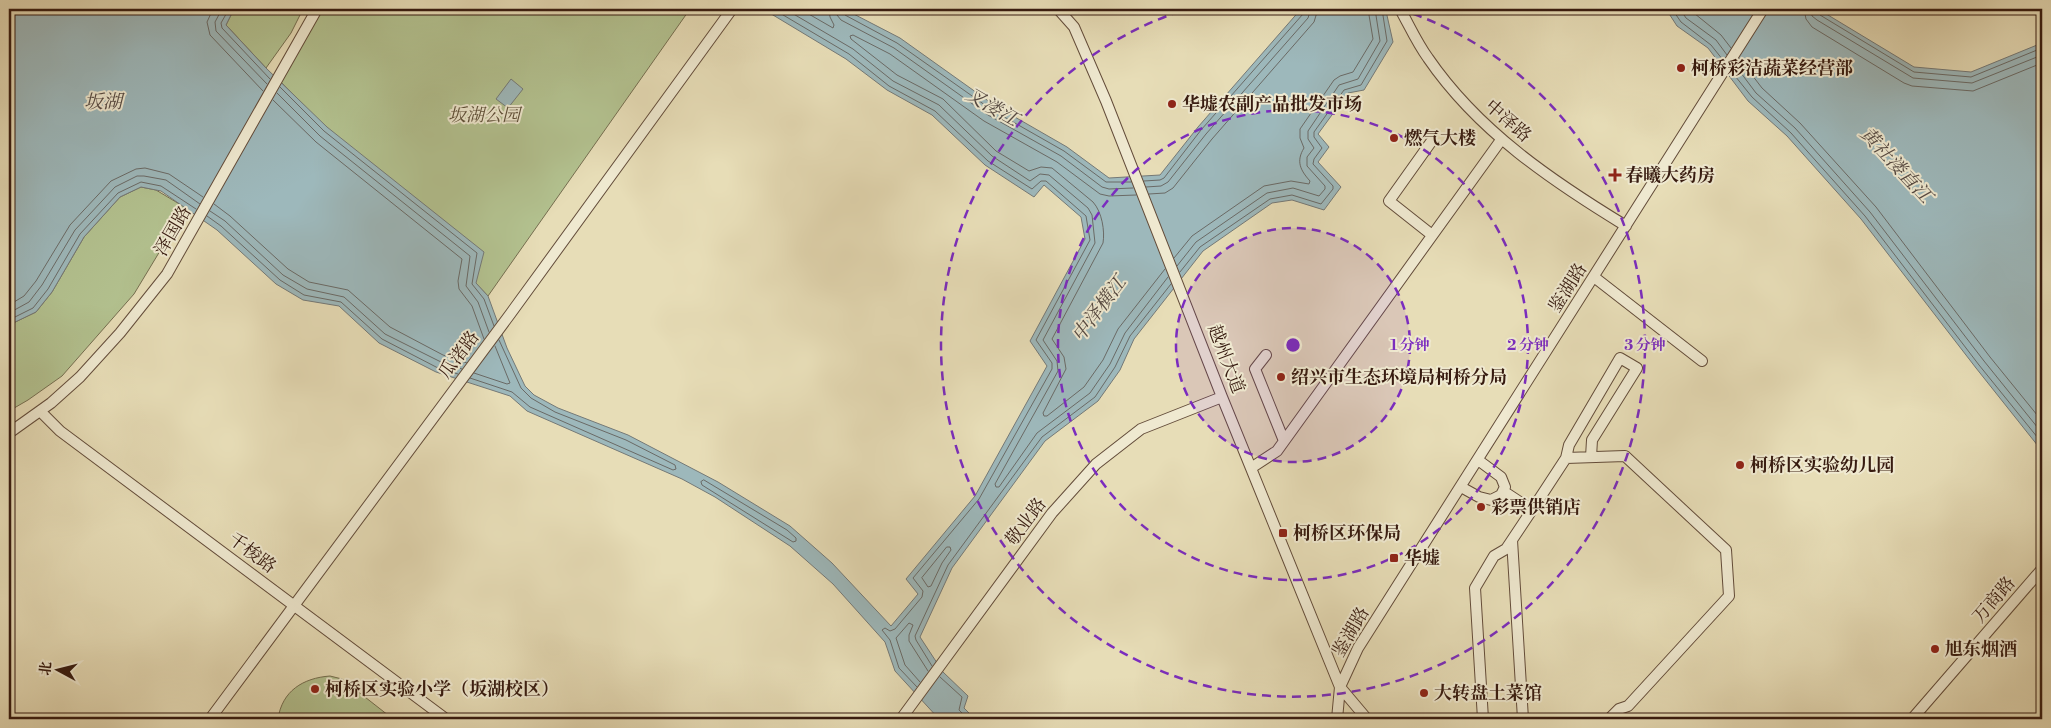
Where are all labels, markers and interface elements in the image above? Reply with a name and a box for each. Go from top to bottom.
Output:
place label: 柯桥彩洁蔬菜经营部 [1691,57,1853,80]
marker: 柯桥彩洁蔬菜经营部 [1675,62,1687,74]
water label: 叉溇江 [961,82,1025,133]
water label: 坂湖 [84,90,125,114]
place label: 华墟农副产品批发市场 [1182,93,1362,116]
street label: 中泽路 [1480,95,1536,147]
marker: 华墟农副产品批发市场 [1166,98,1178,110]
park label: 坂湖公园 [448,104,523,127]
water label: 黄社溇直江 [1855,122,1939,210]
place label: 燃气大楼 [1404,127,1476,150]
marker: 燃气大楼 [1388,132,1400,144]
place label: 春曦大药房 [1625,164,1715,187]
marker: 春曦大药房 [1609,169,1621,181]
street label: 泽国路 [150,202,196,260]
street label: 鉴湖路 [1544,259,1592,317]
water label: 中泽横江 [1067,269,1133,347]
street label: 越州大道 [1202,321,1250,397]
street label: 瓜渚路 [434,327,484,383]
centre of rings [1284,336,1302,354]
text: 1 分钟 [1390,336,1430,355]
text: 2 分钟 [1507,336,1549,355]
text: 3 分钟 [1624,336,1666,355]
place label: 绍兴市生态环境局柯桥分局 [1291,366,1507,389]
marker: 绍兴市生态环境局柯桥分局 [1275,371,1287,383]
place label: 柯桥区实验幼儿园 [1750,454,1894,477]
marker: 柯桥区实验幼儿园 [1734,459,1746,471]
street label: 敬业路 [1001,494,1051,550]
place label: 彩票供销店 [1491,496,1581,519]
marker: 彩票供销店 [1475,501,1487,513]
place label: 柯桥区环保局 [1293,522,1401,545]
marker: 柯桥区环保局 [1277,527,1289,539]
street label: 千梭路 [224,528,280,578]
place label: 华墟 [1404,547,1440,570]
marker: 华墟 [1388,552,1400,564]
street label: 万商路 [1968,572,2020,628]
street label: 鉴湖路 [1328,603,1374,661]
place label: 旭东烟酒 [1945,638,2017,661]
marker: 旭东烟酒 [1929,643,1941,655]
north arrow [32,646,82,696]
text: 北 [36,660,56,677]
place label: 柯桥区实验小学（坂湖校区） [325,678,559,701]
place label: 大转盘土菜馆 [1434,682,1542,705]
marker: 柯桥区实验小学（坂湖校区） [309,683,321,695]
marker: 大转盘土菜馆 [1418,687,1430,699]

